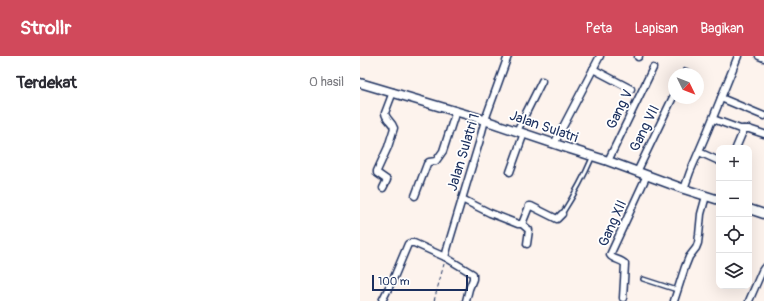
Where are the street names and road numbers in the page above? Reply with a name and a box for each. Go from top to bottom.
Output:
street label: Gang V [603,87,636,132]
street label: Gang VII [626,102,663,154]
street label: Jalan Sulatri [507,107,581,146]
street label: Jalan Sulatri 1 [444,111,483,193]
street label: Gang XII [595,197,630,249]

